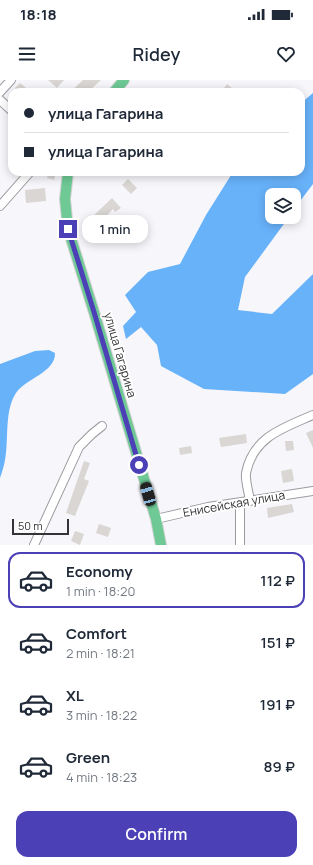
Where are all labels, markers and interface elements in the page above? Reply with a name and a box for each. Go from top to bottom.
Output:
text: 18:18 [20,4,57,25]
text: Ridey [133,42,180,66]
icon: menu [16,43,38,65]
icon: heart [275,43,297,65]
text: улица Гагарина [48,103,163,124]
text: улица Гагарина [48,141,163,162]
map controls [265,188,301,224]
button: layers [265,188,301,224]
callout: 1 min [82,215,148,243]
route end [59,220,77,238]
text: 1 min [100,220,131,238]
street label: улица Гагарина [100,310,141,400]
route start [130,456,148,474]
car [139,481,157,507]
street label: Енисейская улица [182,486,286,521]
scale bar [12,517,69,536]
text: 50 m [18,518,43,533]
text: Economy [66,561,133,582]
icon: car [18,562,54,598]
text: 112 ₽ [260,570,295,591]
text: 1 min · 18:20 [66,582,135,600]
text: Comfort [66,623,127,644]
icon: car [18,624,54,660]
text: 151 ₽ [260,632,295,653]
text: 2 min · 18:21 [66,644,135,662]
text: XL [66,685,84,706]
icon: car [18,686,54,722]
text: 191 ₽ [260,694,295,715]
text: 3 min · 18:22 [66,706,137,724]
text: Green [66,747,110,768]
icon: car [18,748,54,784]
text: 89 ₽ [263,756,295,777]
text: 4 min · 18:23 [66,768,137,786]
button: Confirm [16,811,297,857]

